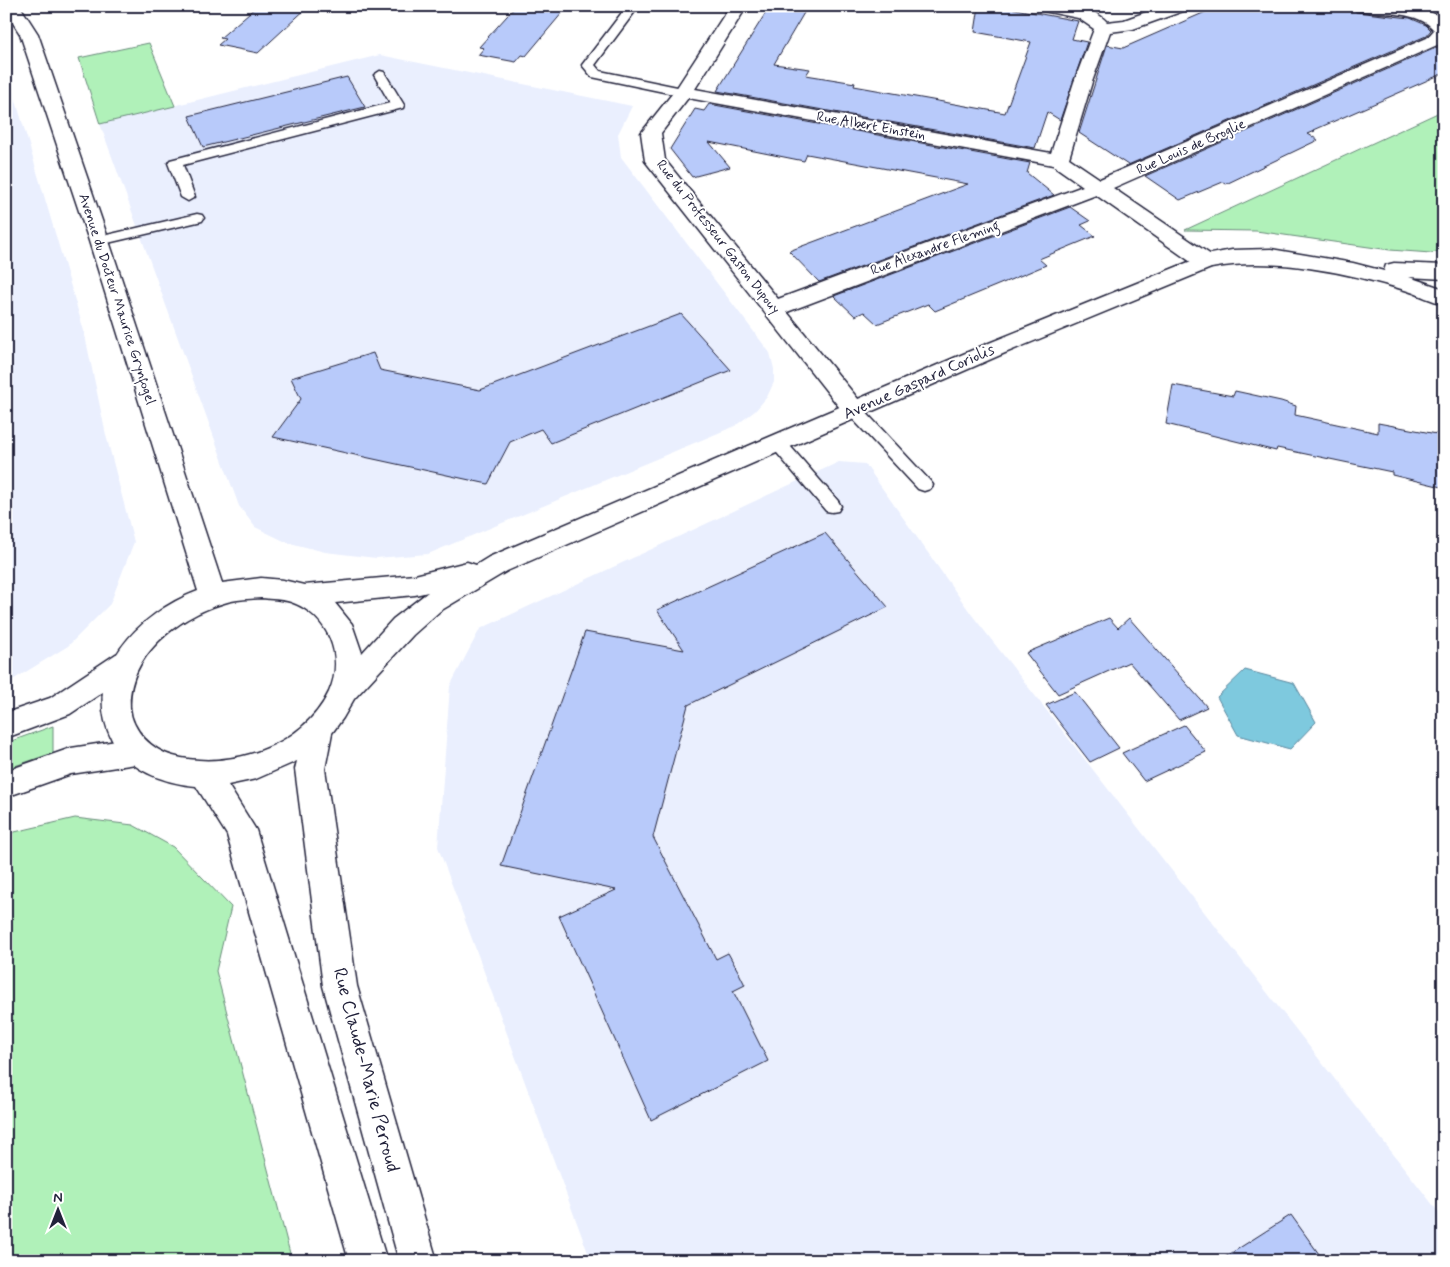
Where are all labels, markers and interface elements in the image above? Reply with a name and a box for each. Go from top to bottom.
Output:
street label: Rue Albert Einstein [815,108,927,144]
street label: Rue Louis de Broglie [1134,115,1248,179]
street label: Rue du Professeur Gaston Dupouy [652,156,784,318]
street label: Avenue du Docteur Maurice Grynfogel [72,191,160,407]
street label: Rue Alexandre Fleming [868,216,1003,282]
street label: Avenue Gaspard Coriolis [840,339,998,425]
street label: Rue Claude-Marie Perroud [327,965,405,1175]
north arrow [32,1184,82,1234]
text: N [53,1189,63,1207]

